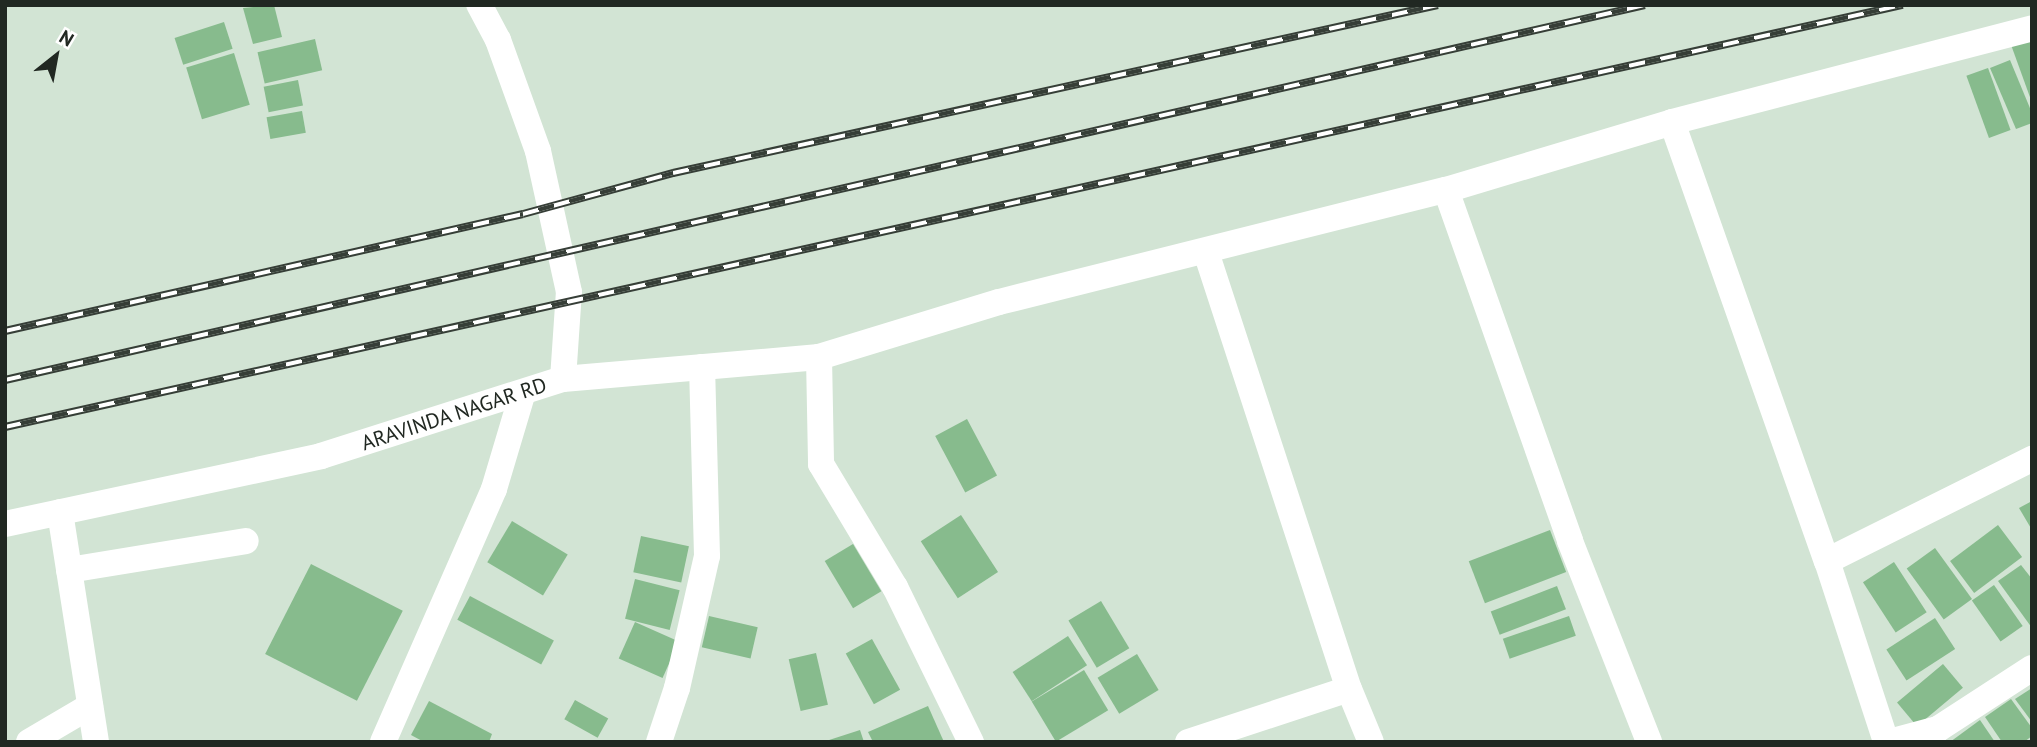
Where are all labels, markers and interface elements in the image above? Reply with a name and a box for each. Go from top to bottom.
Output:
north arrow [21,21,91,91]
text: N [55,24,78,51]
street label: ARAVINDA NAGAR RD [358,372,550,456]

